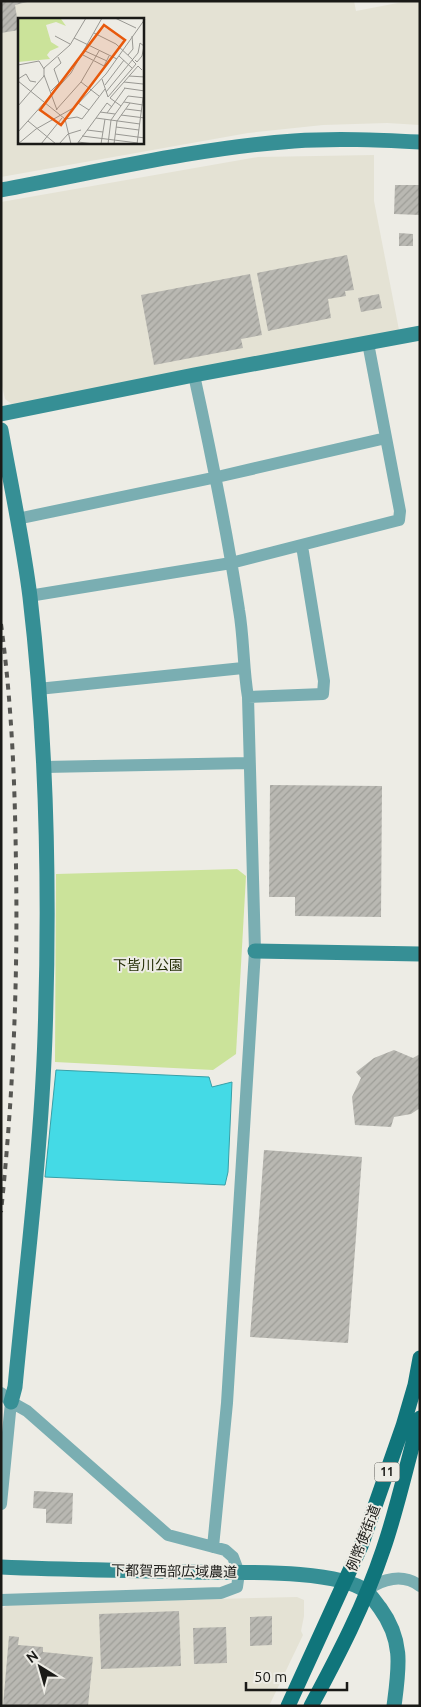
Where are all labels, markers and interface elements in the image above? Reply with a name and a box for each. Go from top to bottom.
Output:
inset map [18,18,144,144]
park label: 下皆川公園 [113,957,183,973]
road number: 11 [374,1462,400,1481]
street label: 例幣使街道 [343,1502,383,1574]
street label: 下都賀西部広域農道 [111,1562,237,1580]
north arrow [15,1642,65,1692]
text: N [23,1647,41,1666]
scale bar [246,1660,347,1692]
text: 50 m [254,1668,287,1685]

